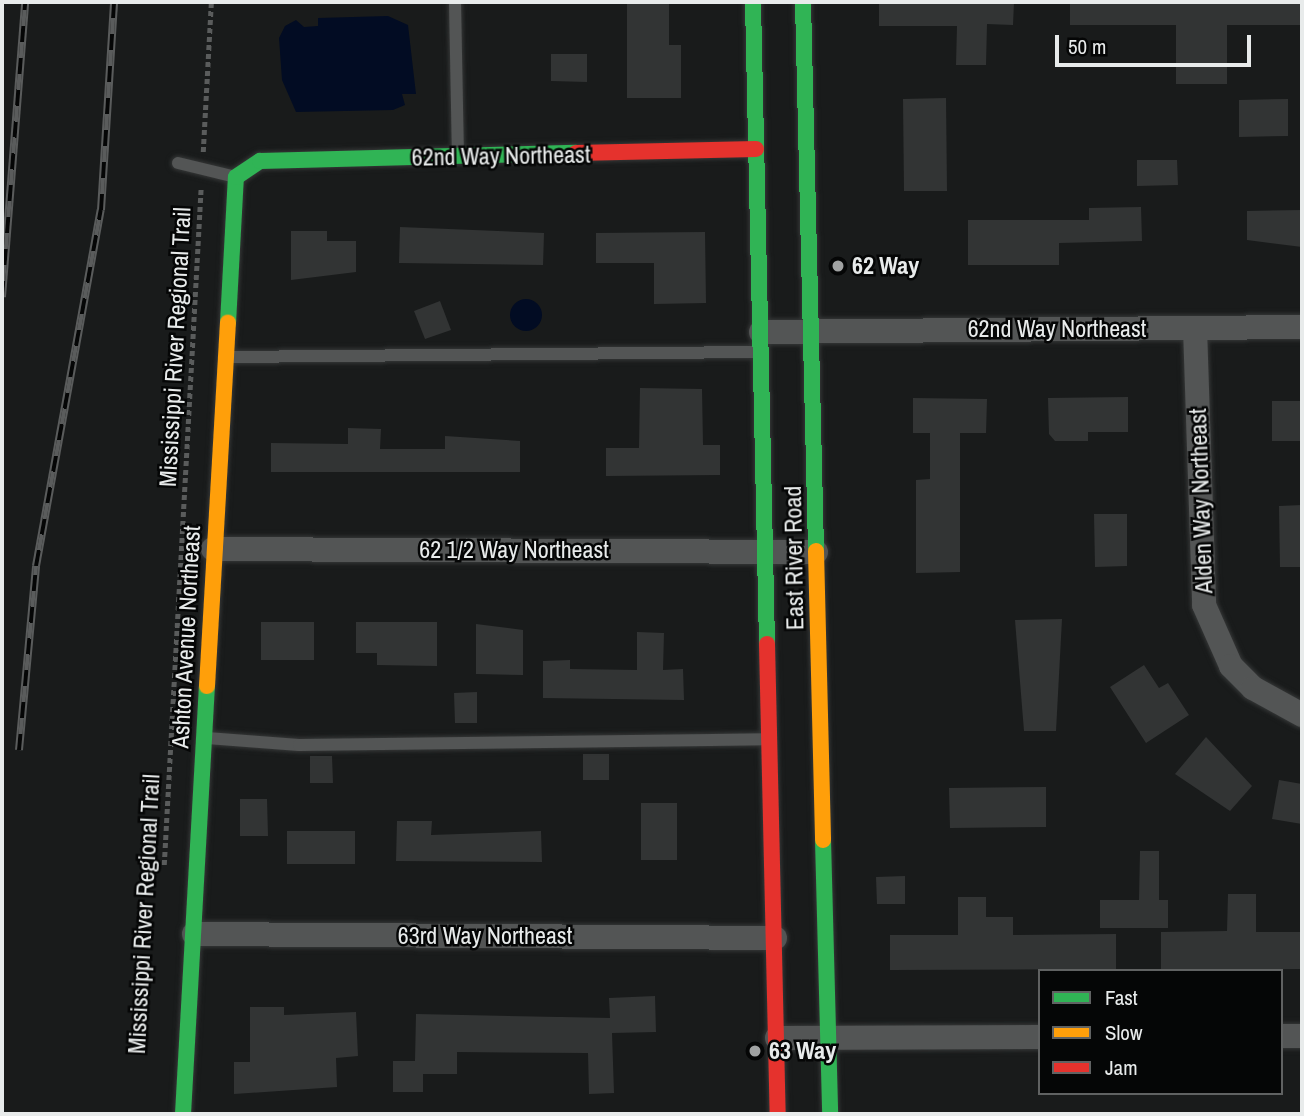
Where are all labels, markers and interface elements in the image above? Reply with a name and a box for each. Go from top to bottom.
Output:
scale bar [1059,21,1255,65]
text: 50 m [1068,32,1106,61]
street label: 62nd Way Northeast [411,140,591,172]
street label: Mississippi River Regional Trail [153,206,197,488]
place label: 62 Way [852,252,919,280]
marker: 62 Way [830,258,846,274]
street label: 62nd Way Northeast [968,315,1146,343]
street label: Alden Way Northeast [1183,408,1219,594]
street label: East River Road [778,486,810,630]
street label: Ashton Avenue Northeast [166,524,206,750]
street label: 62 1/2 Way Northeast [419,536,609,564]
street label: Mississippi River Regional Trail [122,773,166,1055]
street label: 63rd Way Northeast [398,922,572,950]
legend [1038,969,1283,1095]
text: Fast [1105,983,1138,1012]
text: Slow [1105,1018,1142,1047]
place label: 63 Way [769,1037,836,1065]
marker: 63 Way [747,1043,763,1059]
text: Jam [1105,1053,1138,1082]

